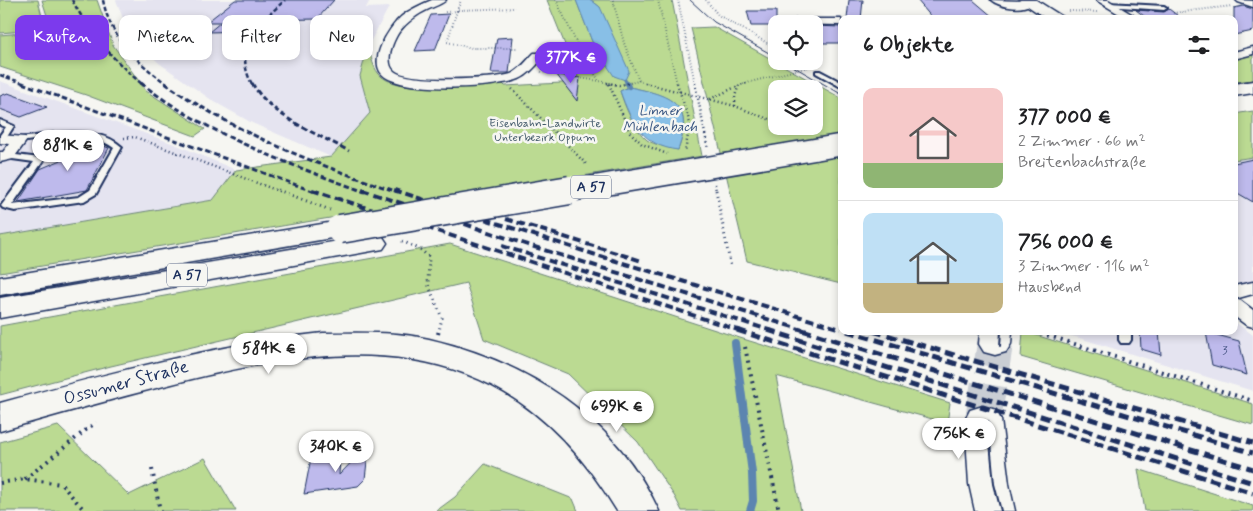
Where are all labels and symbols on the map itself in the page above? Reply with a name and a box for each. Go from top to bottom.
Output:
pin: 377K € [530,42,612,84]
water label: Linner Mühlenbach [623,102,698,136]
park label: Eisenbahn-Landwirte Unterbezirk Oppum [489,116,601,146]
pin: 881K € [27,130,109,172]
road number: A 57 [571,176,611,198]
road number: A 57 [167,264,207,286]
pin: 584K € [228,332,310,375]
house number: 3 [1222,343,1228,359]
street label: Ossumer Straße [61,355,191,411]
pin: 699K € [576,390,658,433]
pin: 756K € [918,418,1000,460]
pin: 340K € [295,430,377,473]

